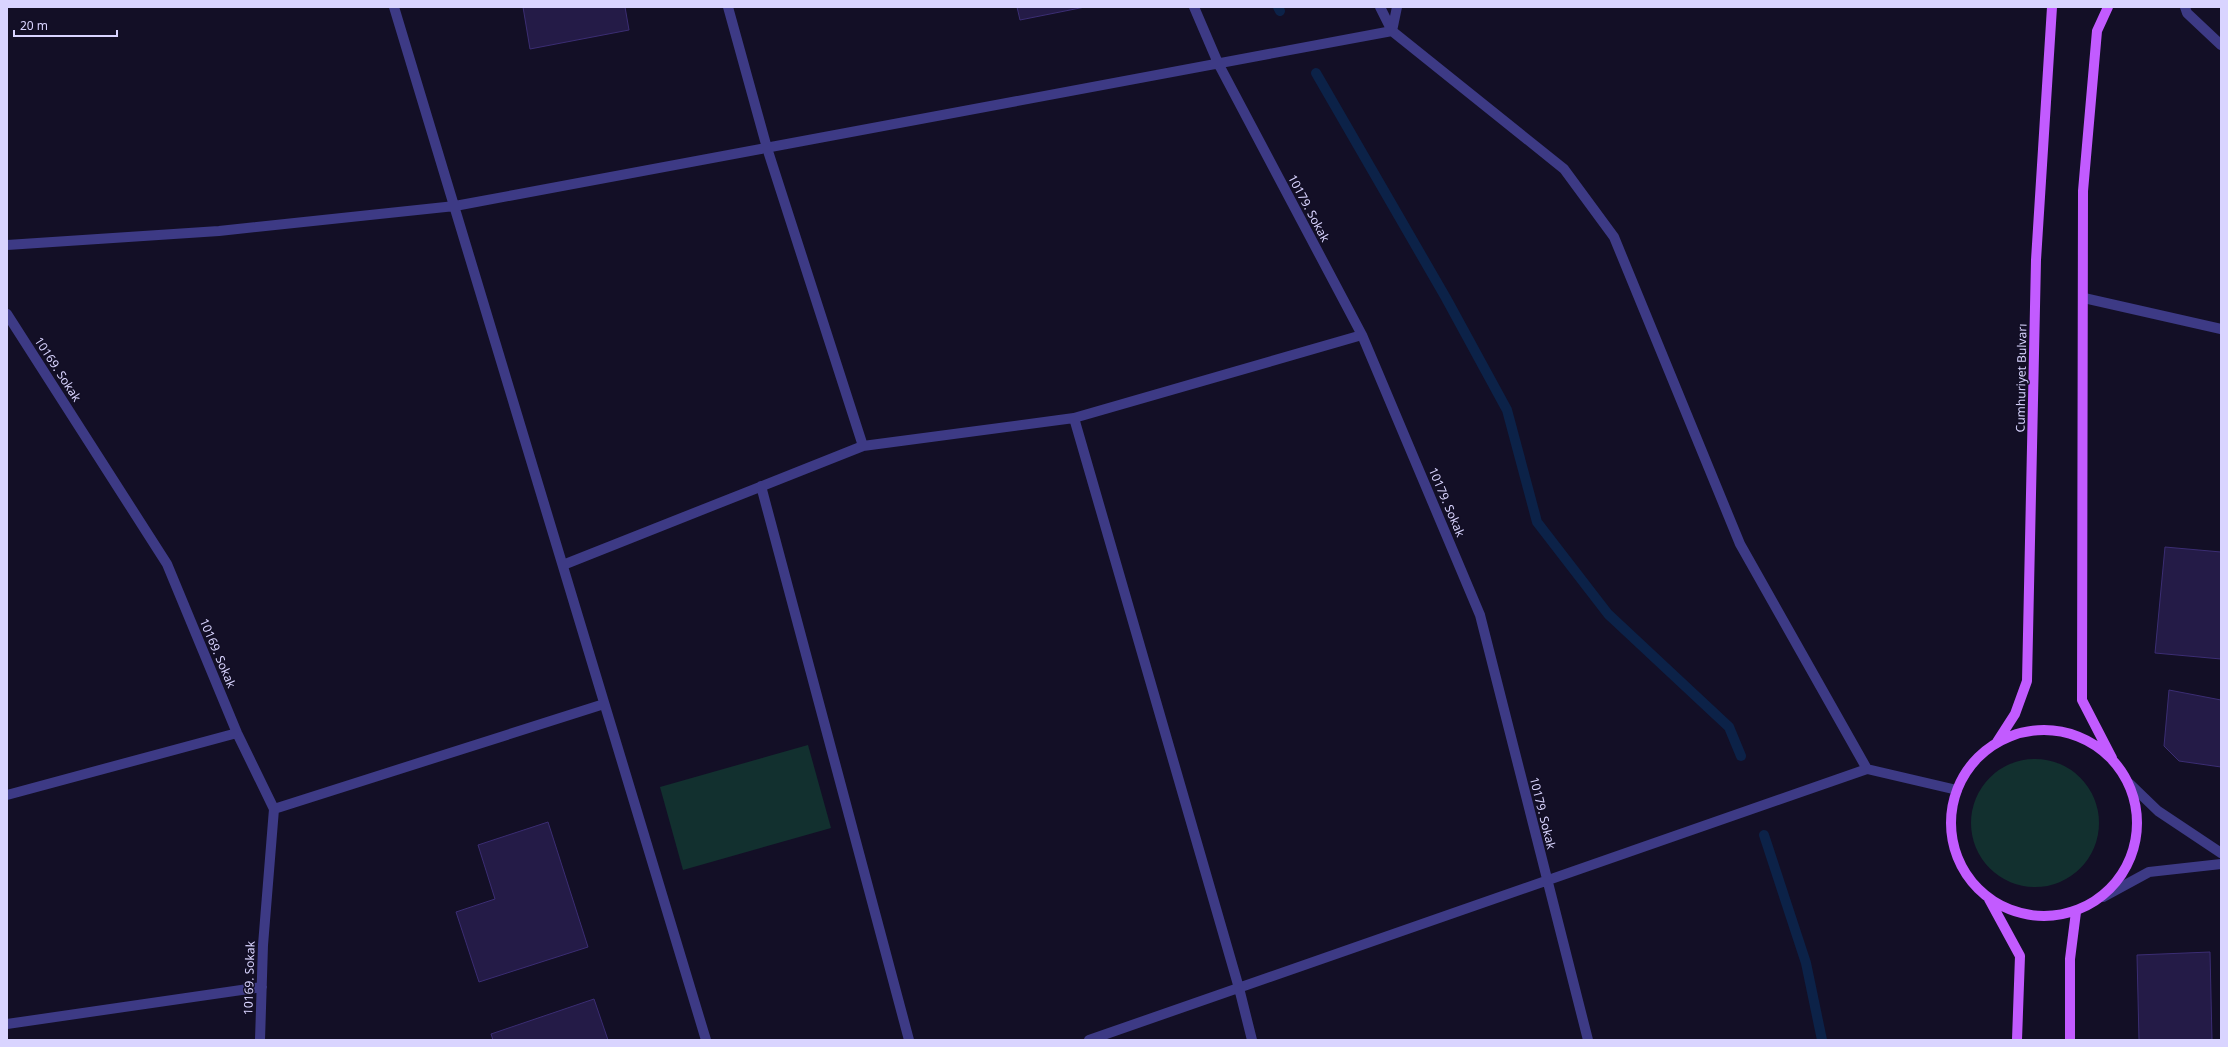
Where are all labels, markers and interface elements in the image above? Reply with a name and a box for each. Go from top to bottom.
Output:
scale bar [14,12,117,38]
text: 20 m [20,17,48,34]
street label: 10179. Sokak [1284,171,1334,245]
street label: Cumhuriyet Bulvarı [2012,324,2030,432]
street label: 10169. Sokak [31,333,86,405]
street label: 10179. Sokak [1425,465,1470,540]
street label: 10169. Sokak [196,616,241,691]
street label: 10179. Sokak [1526,775,1560,852]
street label: 10169. Sokak [239,940,259,1015]

